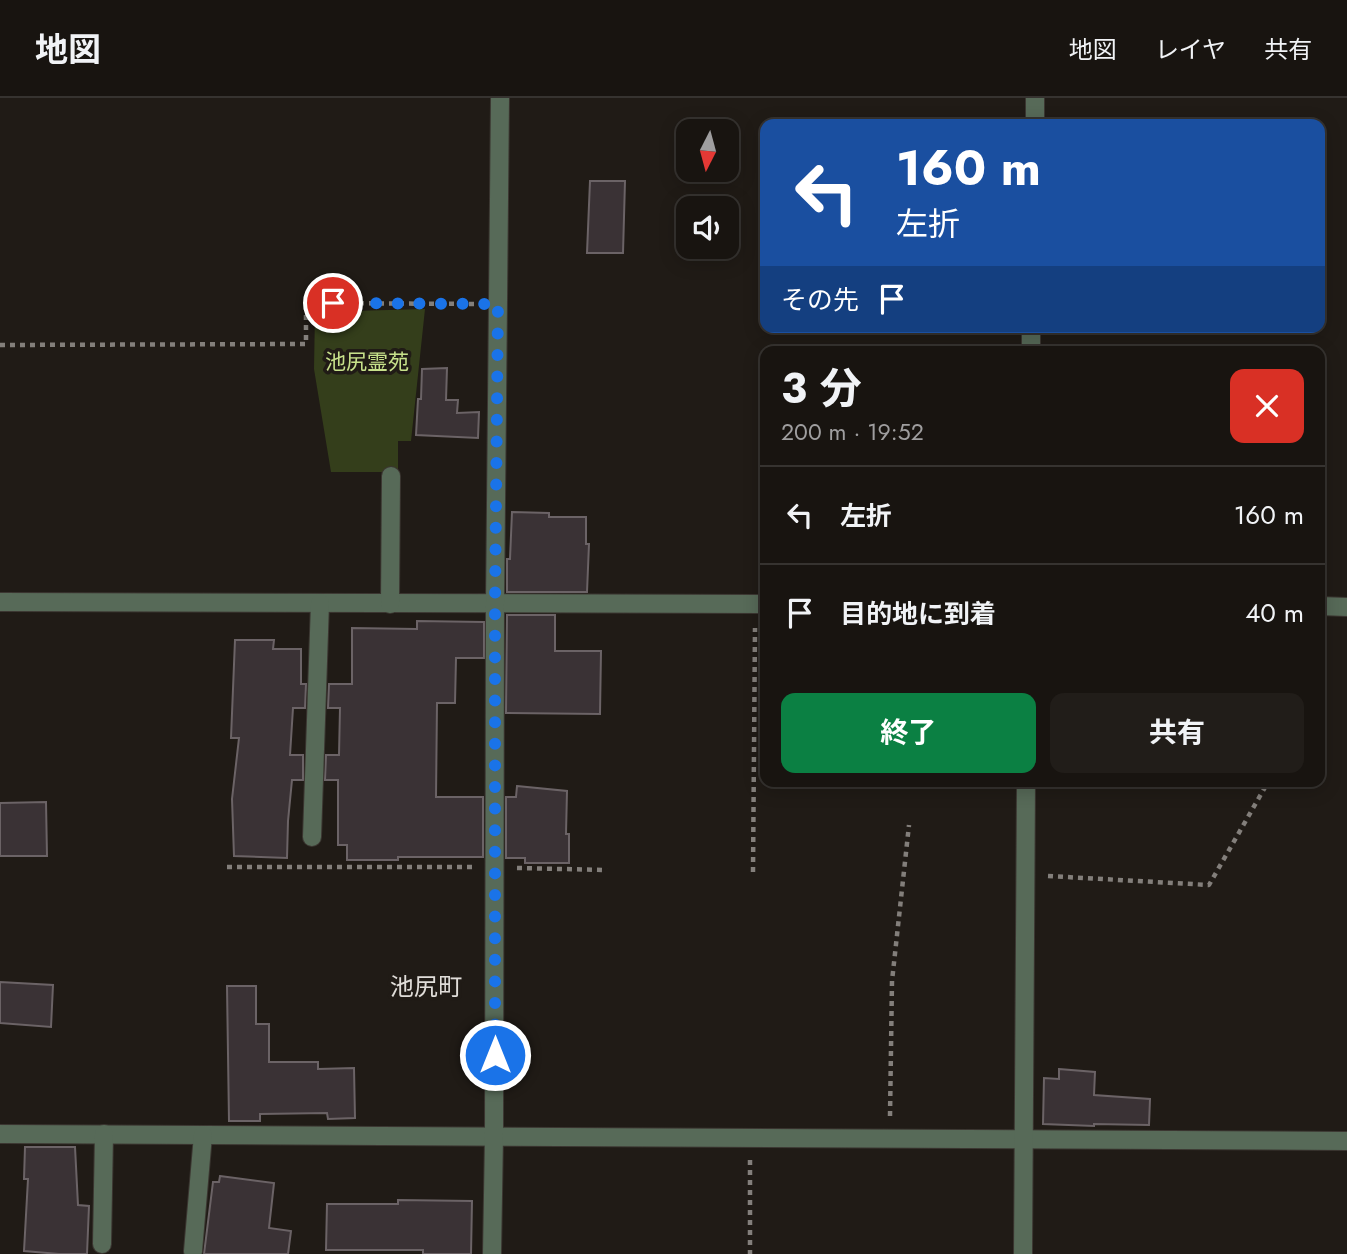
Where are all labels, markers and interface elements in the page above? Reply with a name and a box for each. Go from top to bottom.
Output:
text: 地図 [35,26,101,73]
text: 地図 [1069,32,1117,67]
text: レイヤ [1155,32,1226,67]
text: 共有 [1264,32,1312,67]
north arrow [676,119,738,182]
map controls [676,119,739,259]
text: 160 m [896,133,1041,203]
icon: left [781,147,872,238]
button: sound [676,196,739,259]
text: 左折 [896,201,960,247]
pin [303,273,363,333]
icon: arrive [873,280,911,318]
text: その先 [781,281,859,319]
icon: arrive [314,284,352,322]
park label: 池尻霊苑 [325,347,409,377]
text: 3 分 [781,358,862,419]
button: close [1230,369,1304,443]
text: 200 m · 19:52 [781,415,924,449]
icon: left [781,496,819,534]
text: 160 m [1234,496,1304,534]
text: 左折 [840,497,892,535]
icon: arrive [781,594,819,632]
text: 40 m [1245,594,1304,632]
text: 目的地に到着 [840,595,996,633]
button: 終了 [781,693,1036,773]
button: 共有 [1050,693,1304,773]
district label: 池尻町 [390,969,462,1004]
position arrow [458,1018,532,1092]

